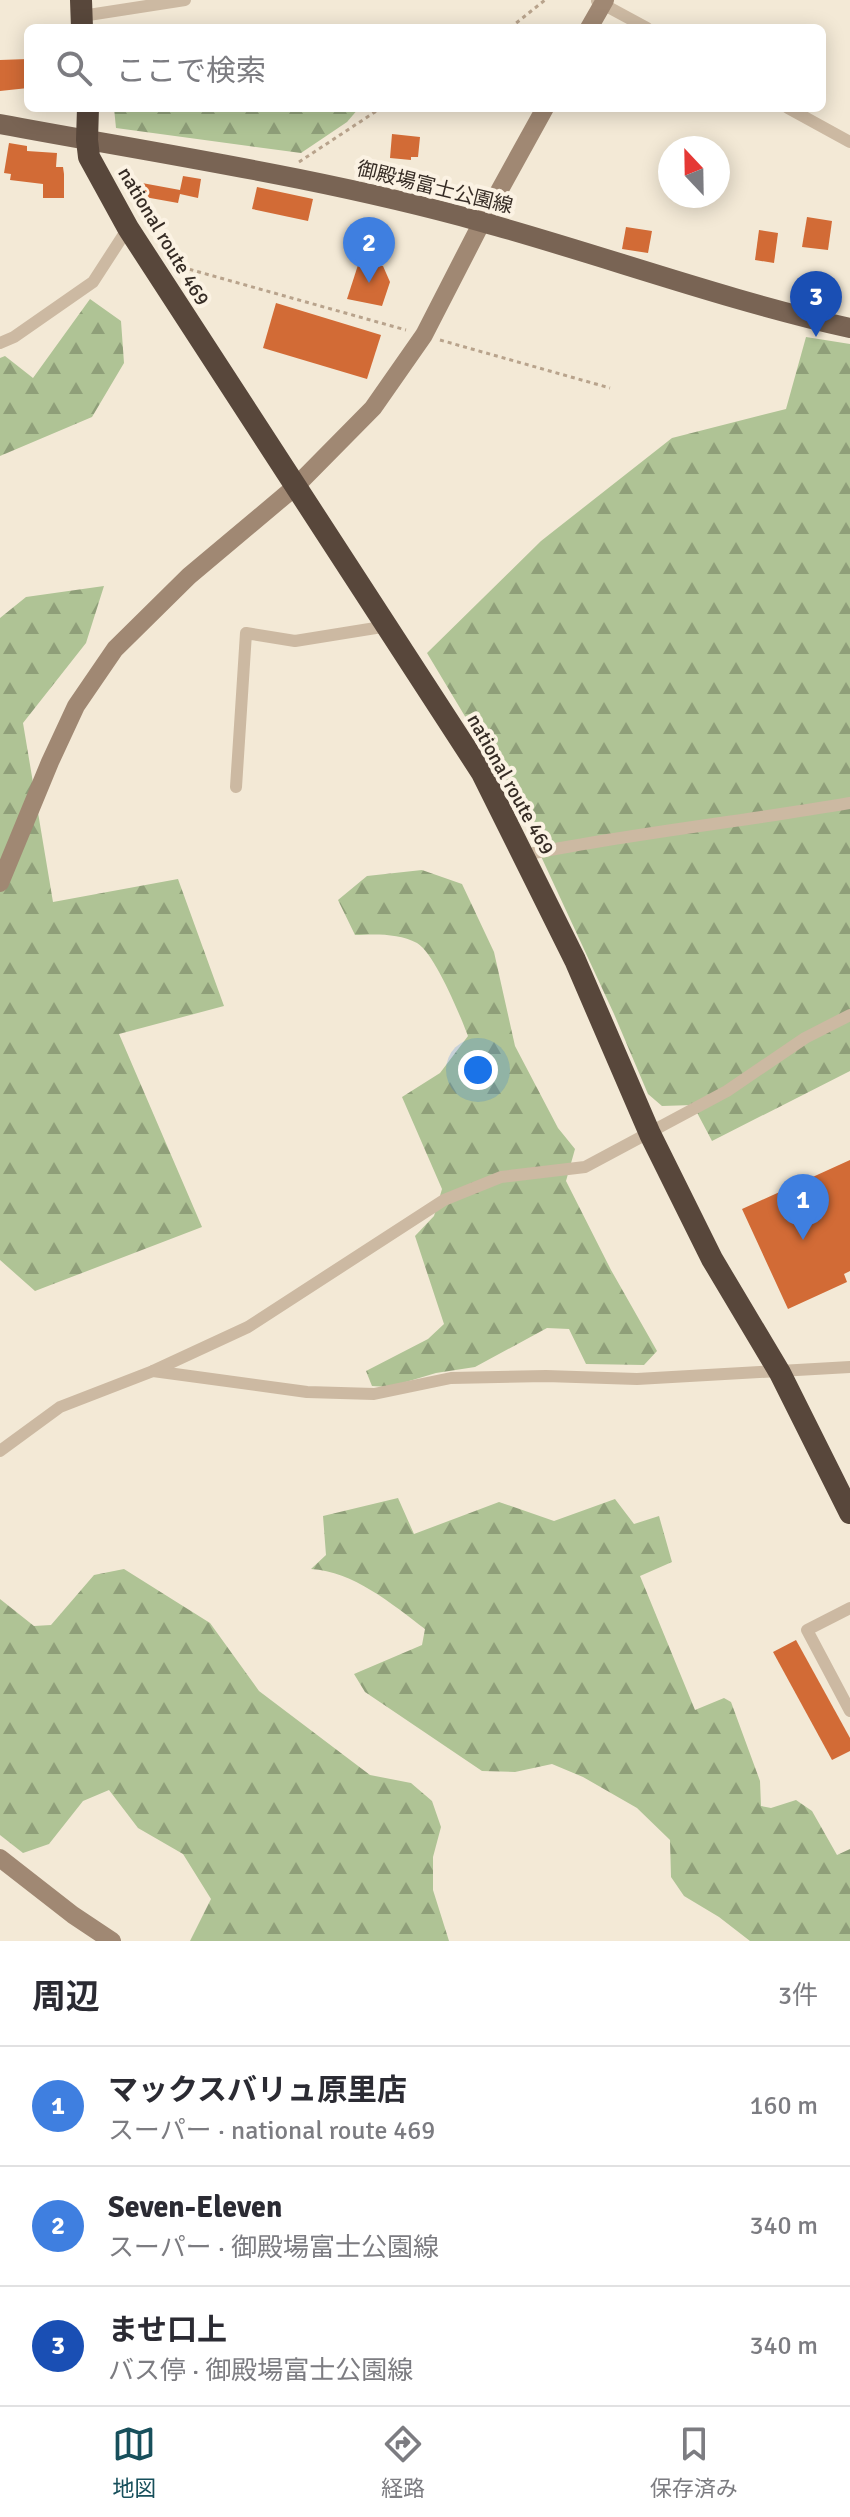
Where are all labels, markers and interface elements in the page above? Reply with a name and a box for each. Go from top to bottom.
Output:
search box [24,24,826,112]
icon: search [52,46,96,90]
text: ここで検索 [116,53,266,90]
north arrow [658,136,730,208]
street label: 御殿場富士公園線 [354,156,516,219]
street label: national route 469 [112,162,215,310]
pin: 2 [343,217,395,283]
pin: 3 [790,271,842,337]
street label: national route 469 [462,709,560,859]
your location [458,1050,498,1090]
pin: 1 [777,1174,829,1240]
text: 周辺 [32,1976,100,2018]
text: 3件 [778,1980,818,2012]
text: マックスバリュ原里店 [108,2072,407,2109]
text: 1 [51,2090,65,2122]
text: 160 m [749,2090,818,2122]
text: スーパー · national route 469 [108,2115,435,2147]
text: Seven-Eleven [108,2189,282,2226]
text: 2 [51,2210,65,2242]
text: 340 m [749,2210,818,2242]
text: スーパー · 御殿場富士公園線 [108,2232,439,2264]
text: ませ口上 [108,2312,227,2349]
text: 3 [51,2330,65,2362]
text: 340 m [749,2330,818,2362]
text: バス停 · 御殿場富士公園線 [108,2355,413,2387]
tab: 地図 [112,2422,156,2502]
tab: 経路 [381,2422,425,2502]
tab: 保存済み [650,2422,738,2502]

